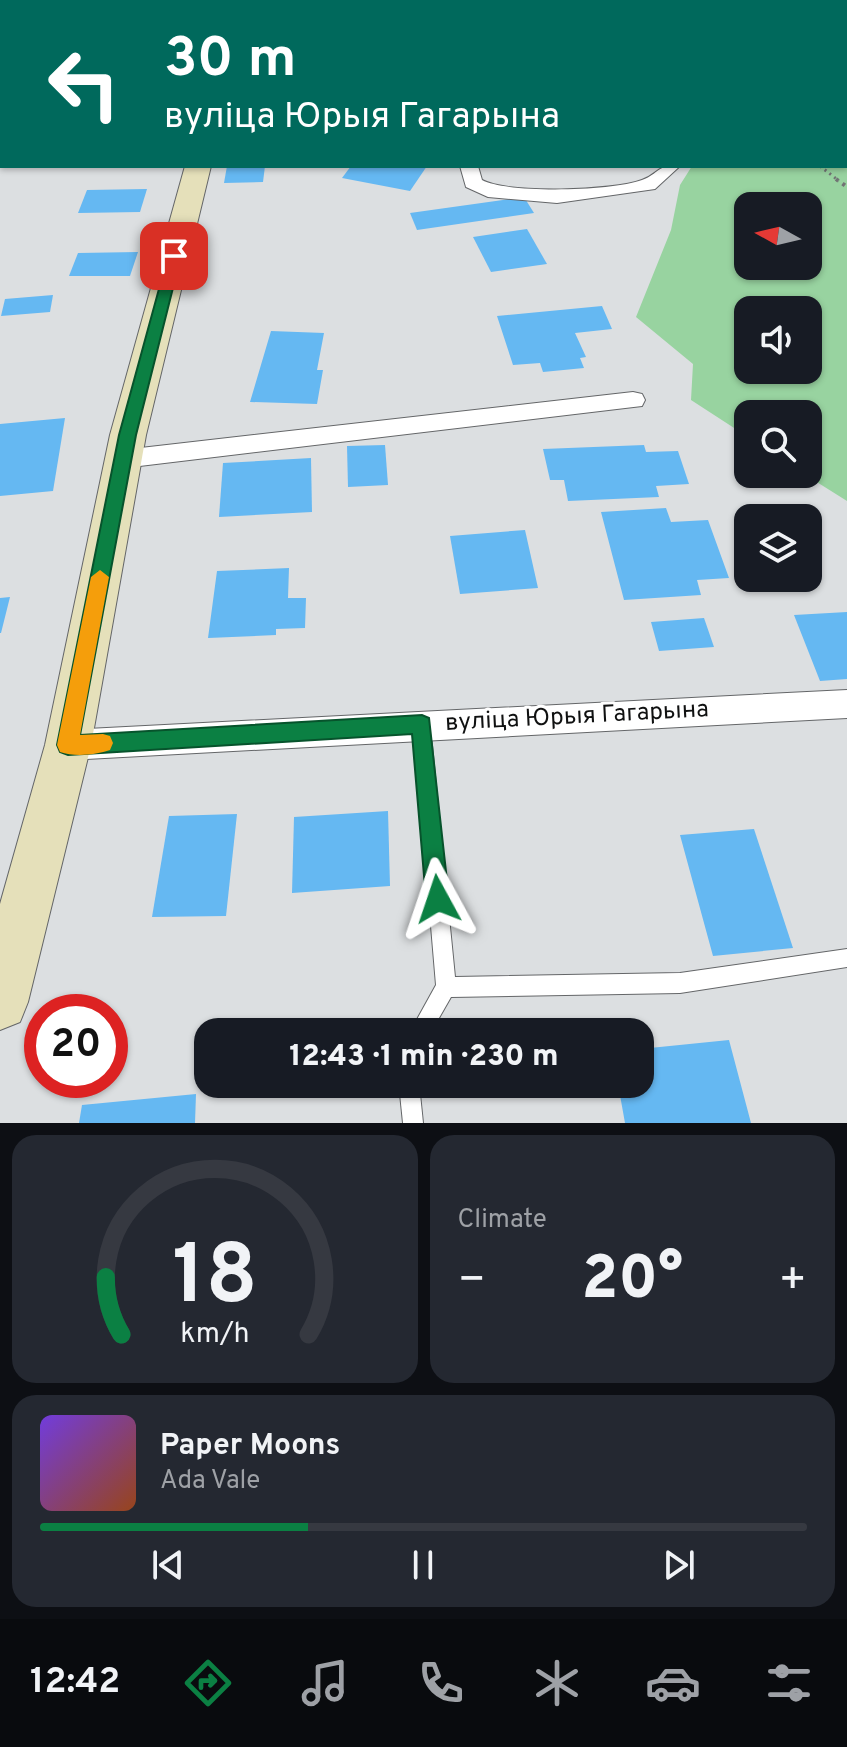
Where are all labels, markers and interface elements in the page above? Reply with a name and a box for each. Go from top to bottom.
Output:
text: 30 m [164,26,297,96]
icon: left [32,32,136,136]
text: вуліца Юрыя Гагарына [164,95,560,141]
north arrow [734,192,822,280]
map controls [734,192,822,592]
pin [140,222,208,290]
icon: arrive [152,234,196,278]
button: sound [734,296,822,384]
button: search [734,400,822,488]
button: layers [734,504,822,592]
street label: вуліца Юрыя Гагарына [444,695,710,739]
position arrow [396,857,480,941]
speed limit sign: 20 [24,994,128,1098]
text: 12:43 · 1 min · 230 m [289,1039,559,1076]
text: Climate [458,1204,547,1237]
text: 18 [172,1228,258,1333]
text: 20° [581,1244,683,1320]
text: − [458,1254,486,1310]
text: + [779,1254,807,1310]
text: km/h [180,1317,249,1353]
text: Paper Moons [160,1428,340,1465]
text: Ada Vale [160,1465,260,1498]
icon: previous [146,1543,190,1587]
icon: pause [401,1543,445,1587]
icon: next [657,1543,701,1587]
icon: directions [180,1655,236,1711]
icon: music [297,1655,353,1711]
icon: phone [413,1655,469,1711]
icon: climate [529,1655,585,1711]
icon: car [645,1655,701,1711]
icon: filters [761,1655,817,1711]
text: 12:42 [30,1660,120,1706]

